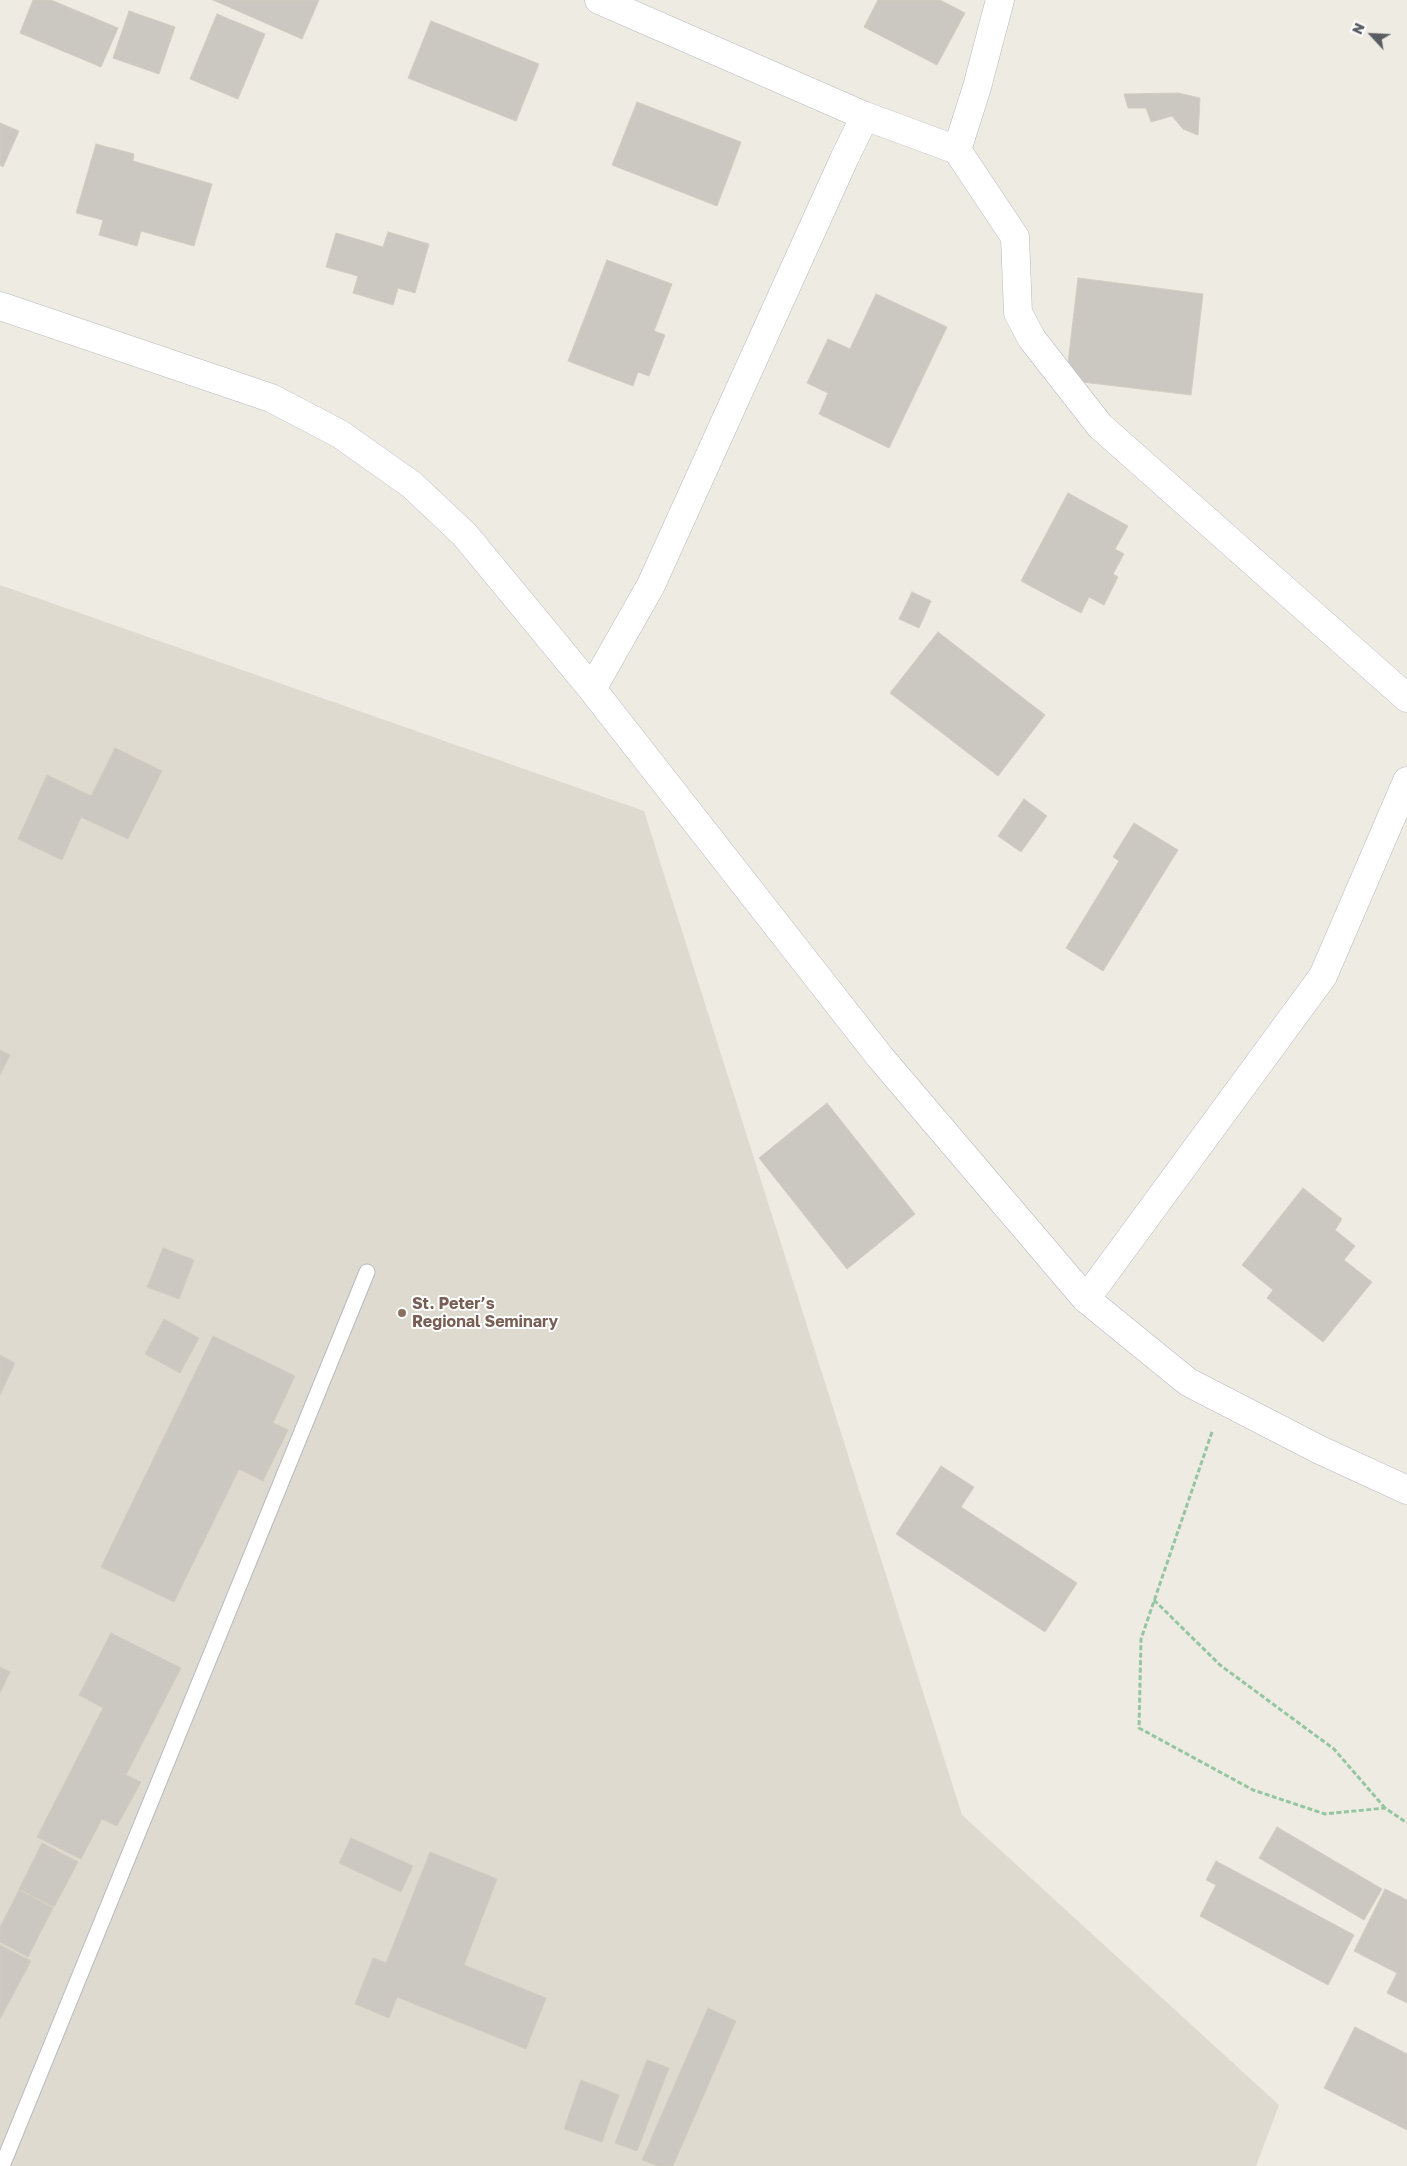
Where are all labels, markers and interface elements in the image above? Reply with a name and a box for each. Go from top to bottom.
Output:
north arrow [1347,10,1397,60]
text: N [1348,20,1368,37]
place label: St. Peter’s Regional Seminary [412,1294,558,1332]
marker: St. Peter’s Regional Seminary [396,1307,408,1319]

